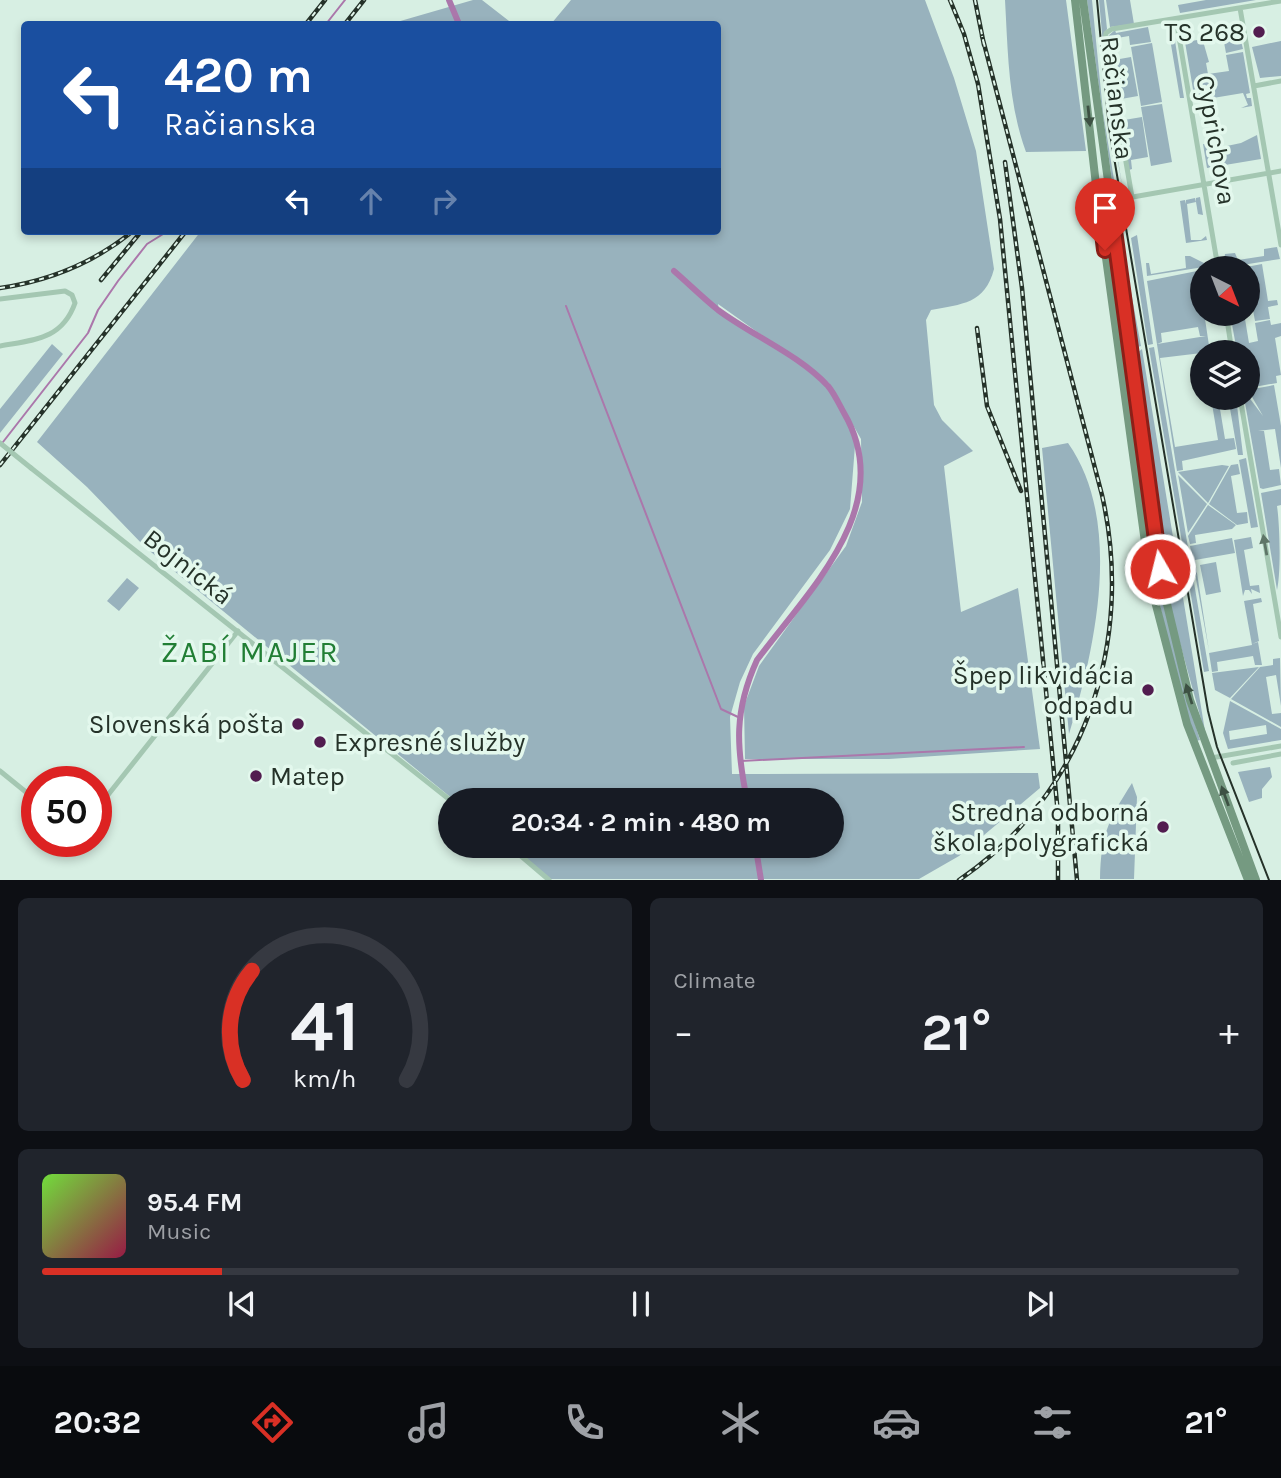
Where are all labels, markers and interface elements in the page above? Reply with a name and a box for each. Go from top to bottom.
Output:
place label: TS 268 [1164,17,1245,48]
marker: TS 268 [1251,24,1267,40]
street label: Račianska [1094,35,1140,161]
text: 420 m [164,47,313,104]
icon: left [49,49,140,140]
street label: Cyprichova [1189,73,1243,207]
text: Račianska [164,106,317,143]
one-way arrow [1083,106,1094,128]
pin [1075,178,1135,250]
icon: left [279,182,317,220]
icon: ahead [352,182,390,220]
icon: right [425,182,463,220]
icon: arrive [1086,189,1124,227]
north arrow [1190,256,1260,326]
map controls [1190,256,1260,410]
button: layers [1190,340,1260,410]
street label: Bojnická [137,523,239,611]
position arrow [1123,532,1197,606]
one-way arrow [1259,534,1270,556]
district label: ŽABÍ MAJER [160,634,340,670]
place label: Špep likvidácia odpadu [953,659,1134,721]
marker: Špep likvidácia odpadu [1140,682,1156,698]
one-way arrow [1183,683,1193,704]
place label: Slovenská pošta [89,709,284,740]
marker: Slovenská pošta [290,716,306,732]
place label: Expresné služby [334,727,525,758]
marker: Expresné služby [312,734,328,750]
place label: Matep [270,761,345,792]
speed limit sign: 50 [21,766,112,857]
marker: Matep [248,768,264,784]
one-way arrow [1219,785,1230,806]
place label: Stredná odborná škola polygrafická [933,797,1149,858]
text: 20:34 · 2 min · 480 m [511,807,771,838]
marker: Stredná odborná škola polygrafická [1155,819,1171,835]
text: Climate [674,967,756,994]
text: 41 [290,984,359,1069]
text: 21° [921,1002,991,1063]
text: − [674,1010,693,1055]
text: + [1219,1010,1239,1055]
text: km/h [293,1064,356,1093]
text: 95.4 FM [147,1187,243,1218]
text: Music [147,1218,211,1245]
icon: previous [223,1285,261,1323]
icon: pause [622,1285,660,1323]
icon: next [1021,1285,1059,1323]
icon: directions [248,1398,297,1447]
icon: music [404,1398,453,1447]
icon: phone [560,1398,609,1447]
icon: climate [716,1398,765,1447]
icon: car [872,1398,921,1447]
icon: filters [1028,1398,1077,1447]
text: 20:32 [54,1404,141,1441]
text: 21° [1184,1404,1227,1441]

